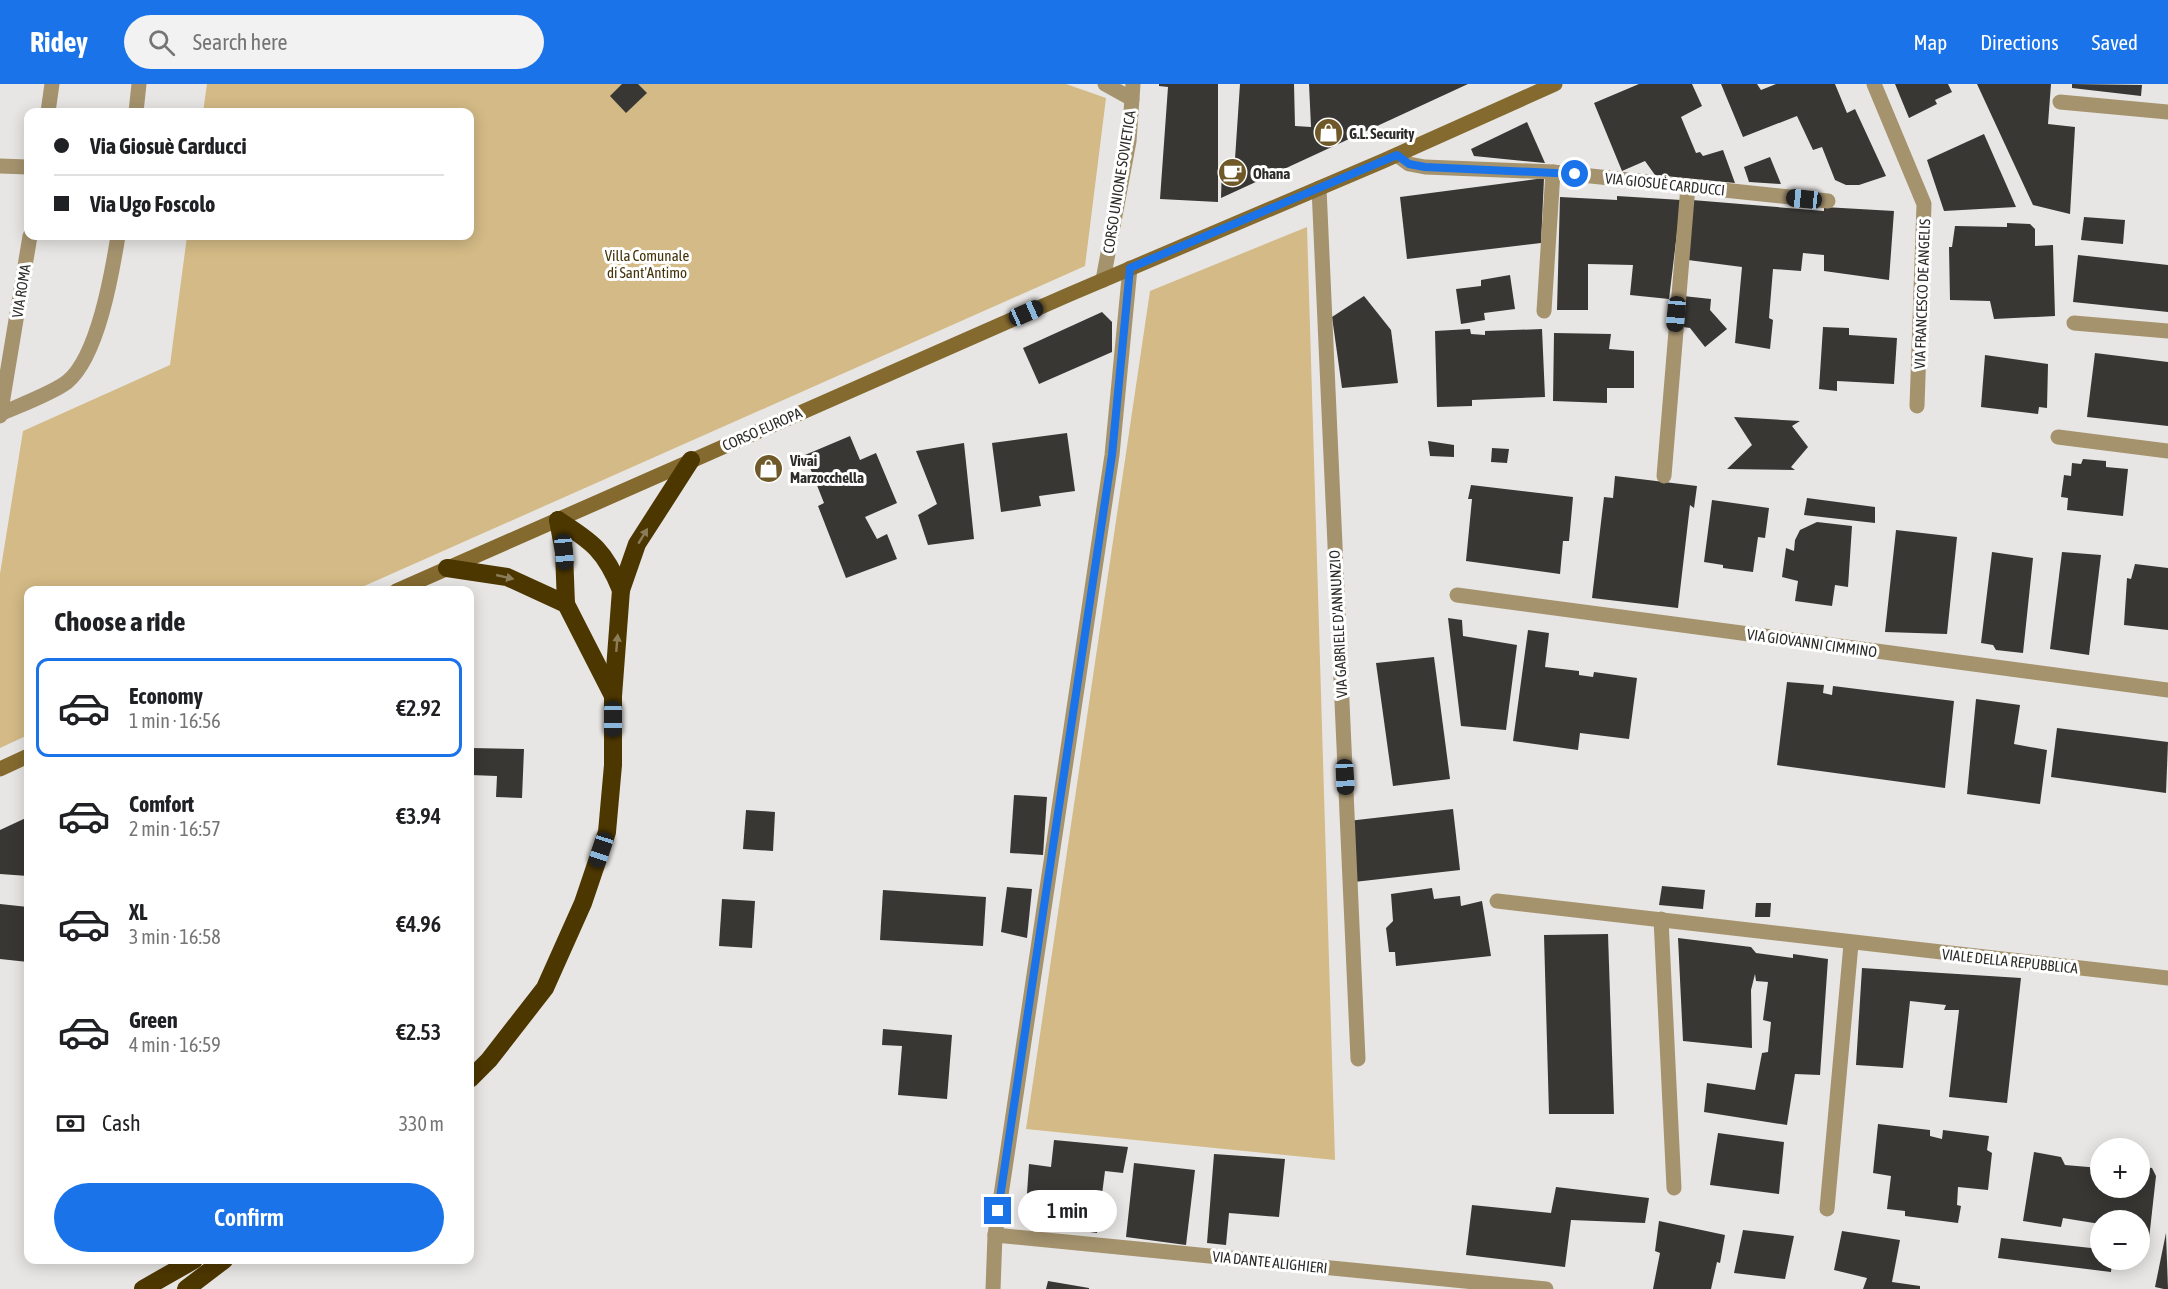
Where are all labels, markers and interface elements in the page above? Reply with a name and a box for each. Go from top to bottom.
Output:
search box [124,15,544,69]
text: Ridey [30,26,88,58]
icon: search [145,26,178,59]
text: Search here [193,29,288,55]
text: Map [1913,30,1947,54]
text: Directions [1980,30,2059,54]
text: Saved [2092,30,2138,54]
street label: CORSO UNIONE SOVIETICA [1099,109,1139,255]
shop icon: G.L. Security [1312,117,1344,149]
place label: G.L. Security [1349,125,1415,142]
text: Via Giosuè Carducci [90,133,247,159]
cafe icon: Ohana [1216,157,1248,189]
route start [1561,160,1588,187]
place label: Ohana [1253,165,1290,182]
street label: VIA GIOSUÈ CARDUCCI [1604,169,1726,199]
car [1785,188,1823,210]
text: Via Ugo Foscolo [90,191,215,217]
street label: VIA FRANCESCO DE ANGELIS [1911,219,1933,369]
park label: Villa Comunale di Sant'Antimo [605,247,689,281]
street label: VIA ROMA [8,262,34,319]
car [1665,295,1687,333]
car [1006,297,1046,329]
street label: CORSO EUROPA [720,404,805,454]
place label: Vivai Marzocchella [789,452,864,486]
shop icon: Vivai Marzocchella [753,453,785,485]
one-way arrow [637,528,648,544]
car [553,533,575,571]
street label: VIA GABRIELE D'ANNUNZIO [1326,549,1350,698]
one-way arrow [496,573,515,582]
text: Choose a ride [54,606,186,637]
street label: VIA GIOVANNI CIMMINO [1746,625,1878,661]
one-way arrow [612,634,622,653]
icon: car [57,681,111,735]
text: Economy [129,683,203,709]
text: €2.92 [396,695,441,721]
car [604,701,622,737]
text: 1 min · 16:56 [129,709,221,732]
car [1335,759,1355,795]
icon: car [57,789,111,843]
text: Comfort [129,791,194,817]
text: €3.94 [396,803,441,829]
text: 2 min · 16:57 [129,817,221,840]
car [587,830,615,870]
icon: car [57,897,111,951]
text: XL [129,899,147,925]
text: €4.96 [396,911,441,937]
text: 3 min · 16:58 [129,925,221,948]
street label: VIALE DELLA REPUBBLICA [1941,945,2079,977]
icon: car [57,1005,111,1059]
text: Green [129,1007,178,1033]
text: €2.53 [396,1019,441,1045]
text: 4 min · 16:59 [129,1033,221,1056]
icon: cash [54,1107,87,1140]
text: Cash [102,1110,141,1136]
text: 330 m [399,1112,444,1135]
map controls [2090,1138,2150,1270]
button: + [2090,1138,2150,1198]
button: Confirm [54,1183,444,1252]
callout: 1 min [1019,1190,1118,1232]
route end [984,1197,1011,1224]
text: 1 min [1047,1199,1088,1222]
button: − [2090,1210,2150,1270]
street label: VIA DANTE ALIGHIERI [1212,1248,1328,1276]

